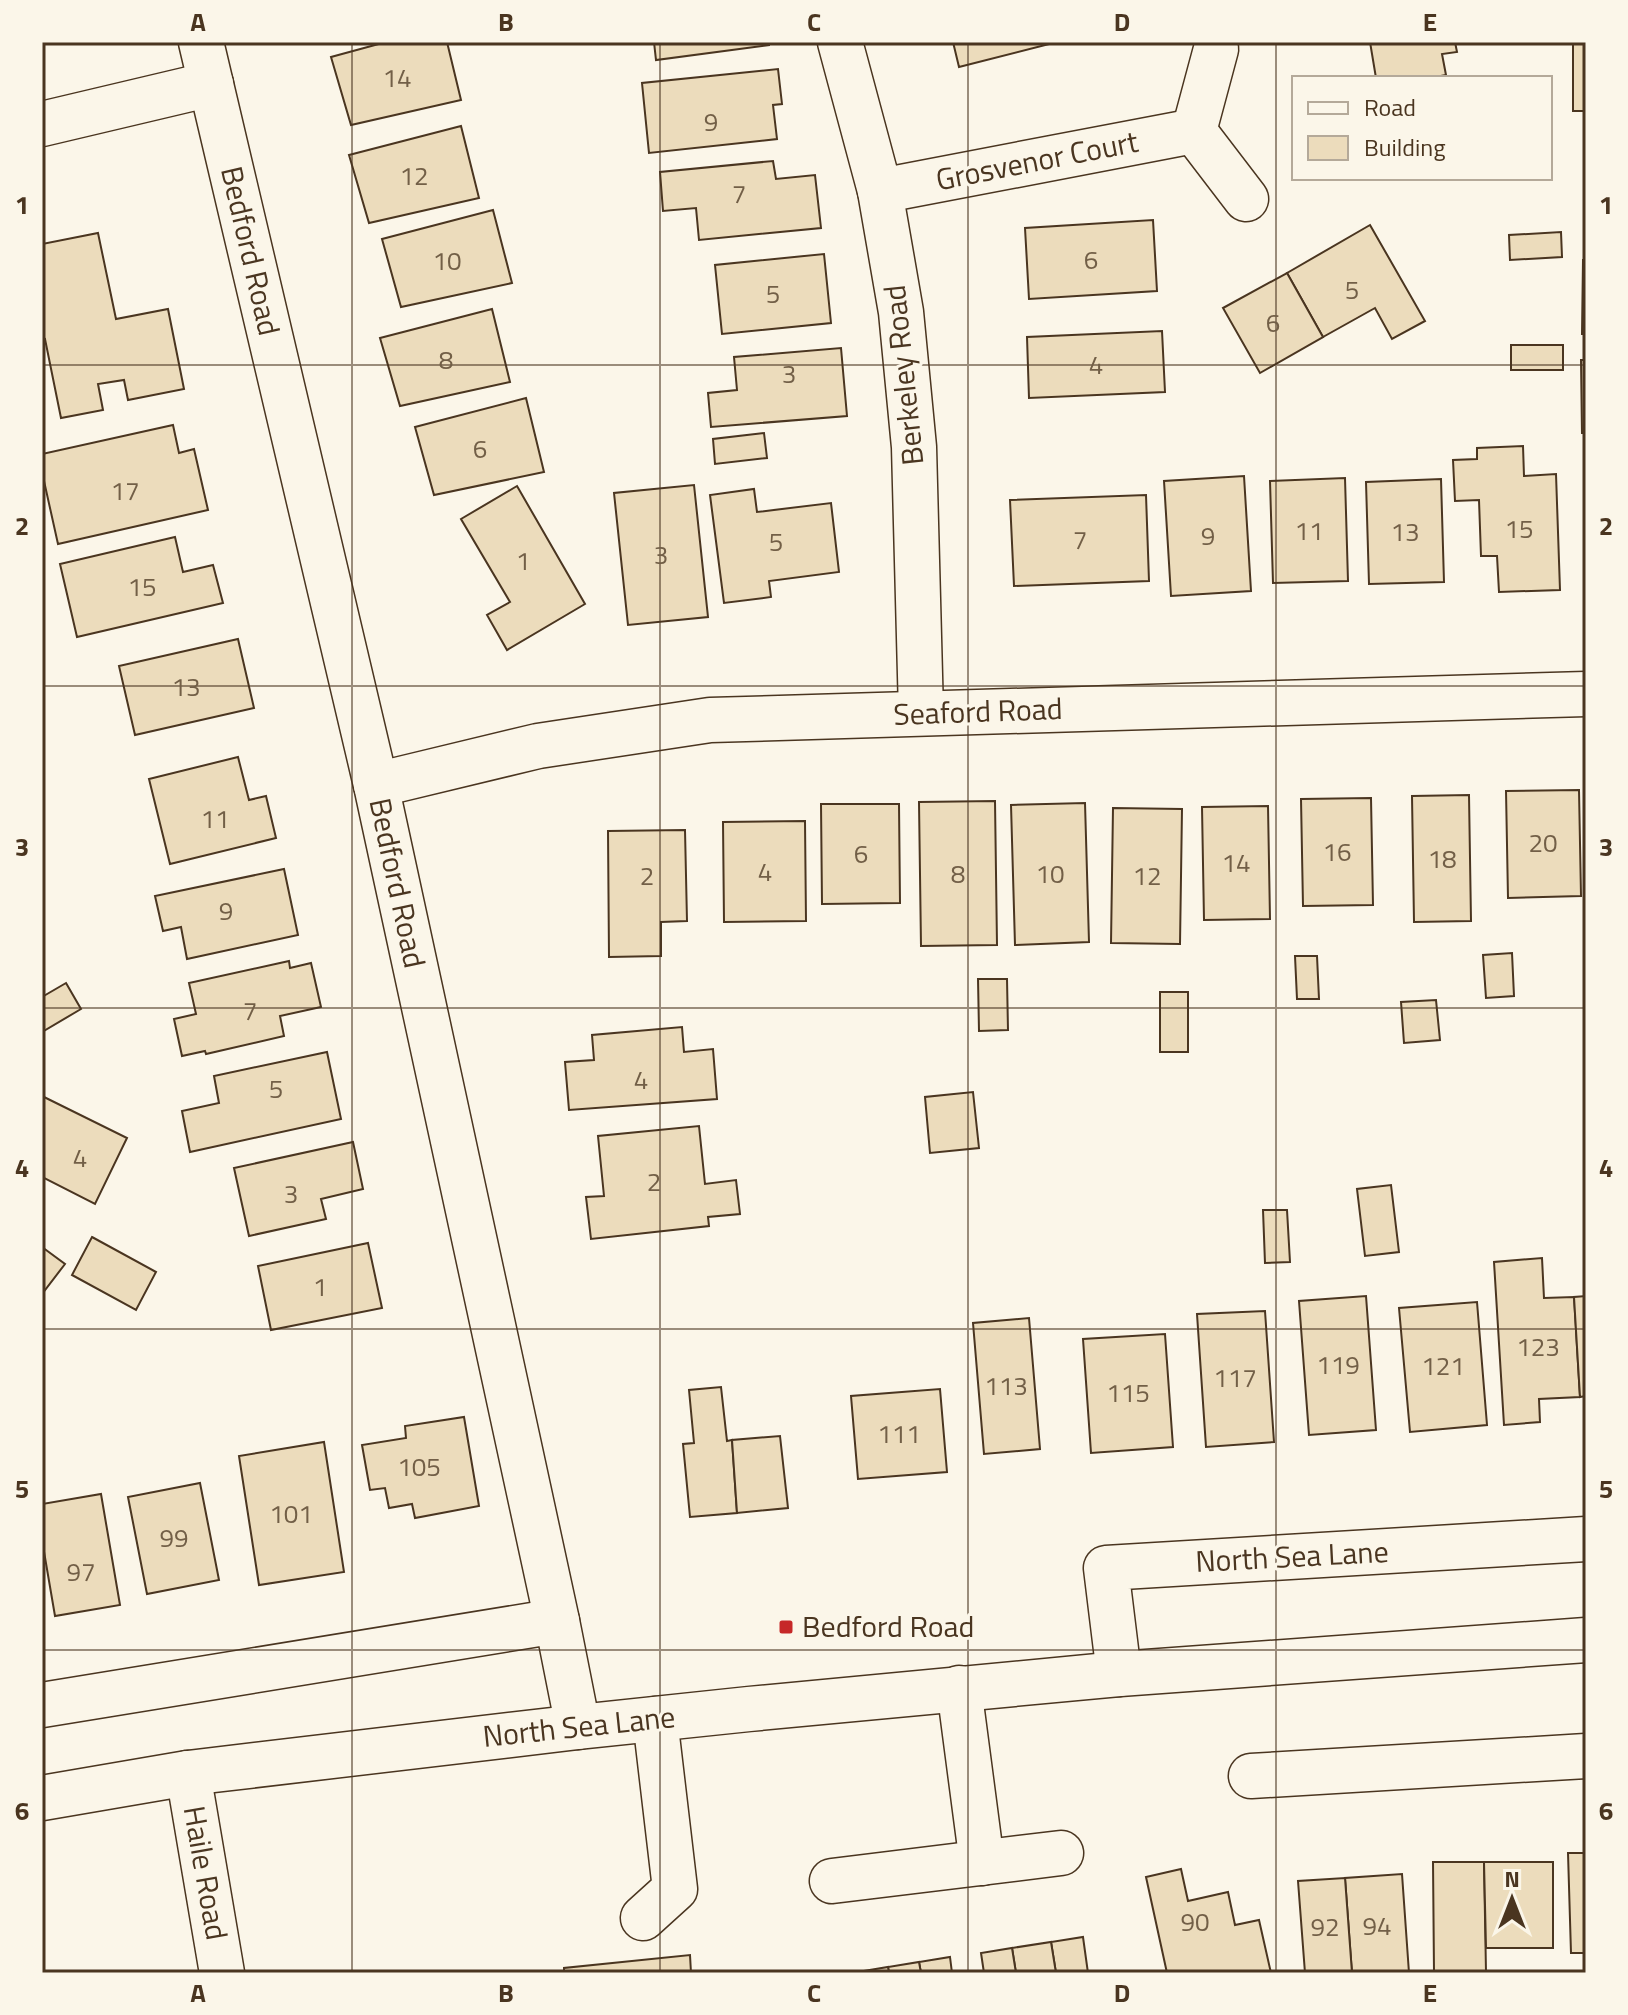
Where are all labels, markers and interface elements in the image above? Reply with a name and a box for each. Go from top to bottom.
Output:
text: A [190,2,206,41]
text: B [498,2,514,41]
text: C [807,2,821,41]
text: D [1114,2,1130,41]
text: E [1423,2,1437,41]
house number: 14 [382,58,412,97]
legend [1292,76,1552,180]
text: Road [1364,89,1416,125]
house number: 9 [704,102,718,141]
street label: Grosvenor Court [932,118,1142,202]
text: Building [1364,129,1446,165]
house number: 12 [399,156,429,195]
street label: Bedford Road [209,162,293,340]
house number: 7 [732,174,746,213]
text: 1 [15,185,29,224]
text: 1 [1599,185,1613,224]
house number: 6 [1084,240,1098,279]
house number: 10 [432,241,462,280]
house number: 5 [1345,270,1359,309]
house number: 5 [766,274,780,313]
street label: Berkeley Road [871,283,935,468]
house number: 6 [1266,303,1280,342]
house number: 8 [439,340,453,379]
house number: 4 [1089,345,1103,384]
house number: 3 [782,354,796,393]
house number: 6 [473,429,487,468]
house number: 17 [110,471,140,510]
text: 2 [15,506,29,545]
text: 2 [1599,506,1613,545]
house number: 15 [1504,509,1534,548]
house number: 11 [1294,511,1324,550]
house number: 13 [1390,512,1420,551]
house number: 9 [1201,516,1215,555]
house number: 7 [1073,520,1087,559]
house number: 5 [769,522,783,561]
house number: 3 [654,535,668,574]
house number: 1 [516,541,530,580]
house number: 15 [127,567,157,606]
house number: 13 [171,667,201,706]
street label: Seaford Road [893,685,1063,737]
street label: Bedford Road [358,794,438,972]
house number: 11 [200,799,230,838]
house number: 20 [1528,823,1558,862]
text: 3 [15,827,29,866]
text: 3 [1599,827,1613,866]
house number: 16 [1322,832,1352,871]
house number: 6 [854,834,868,873]
house number: 18 [1427,839,1457,878]
house number: 14 [1221,843,1251,882]
house number: 4 [758,852,772,891]
house number: 8 [951,854,965,893]
house number: 10 [1035,854,1065,893]
house number: 2 [640,856,654,895]
house number: 12 [1132,856,1162,895]
house number: 9 [219,891,233,930]
house number: 7 [243,991,257,1030]
house number: 4 [634,1060,648,1099]
house number: 5 [269,1069,283,1108]
house number: 4 [73,1138,87,1177]
text: 4 [15,1148,29,1187]
text: 4 [1599,1148,1613,1187]
house number: 2 [647,1162,661,1201]
house number: 3 [284,1174,298,1213]
house number: 1 [313,1267,327,1306]
house number: 123 [1516,1327,1560,1366]
house number: 119 [1316,1345,1360,1384]
house number: 121 [1421,1346,1465,1385]
house number: 117 [1213,1358,1257,1397]
house number: 113 [984,1366,1028,1405]
house number: 115 [1106,1373,1150,1412]
house number: 111 [877,1414,921,1453]
house number: 105 [397,1447,441,1486]
text: 5 [15,1469,29,1508]
text: 5 [1599,1469,1613,1508]
house number: 101 [269,1494,313,1533]
house number: 99 [159,1518,189,1557]
street label: North Sea Lane [1194,1528,1390,1584]
house number: 97 [66,1552,96,1591]
place label: Bedford Road [802,1603,974,1649]
marker: Bedford Road [777,1618,795,1636]
street label: North Sea Lane [480,1693,677,1759]
text: 6 [15,1791,29,1830]
text: 6 [1599,1791,1613,1830]
street label: Haile Road [172,1802,240,1944]
north arrow [1472,1859,1552,1939]
text: N [1504,1862,1520,1896]
house number: 90 [1180,1902,1210,1941]
house number: 94 [1362,1906,1392,1945]
house number: 92 [1310,1907,1340,1946]
text: A [190,1973,206,2012]
text: B [498,1973,514,2012]
text: C [807,1973,821,2012]
text: D [1114,1973,1130,2012]
text: E [1423,1973,1437,2012]

